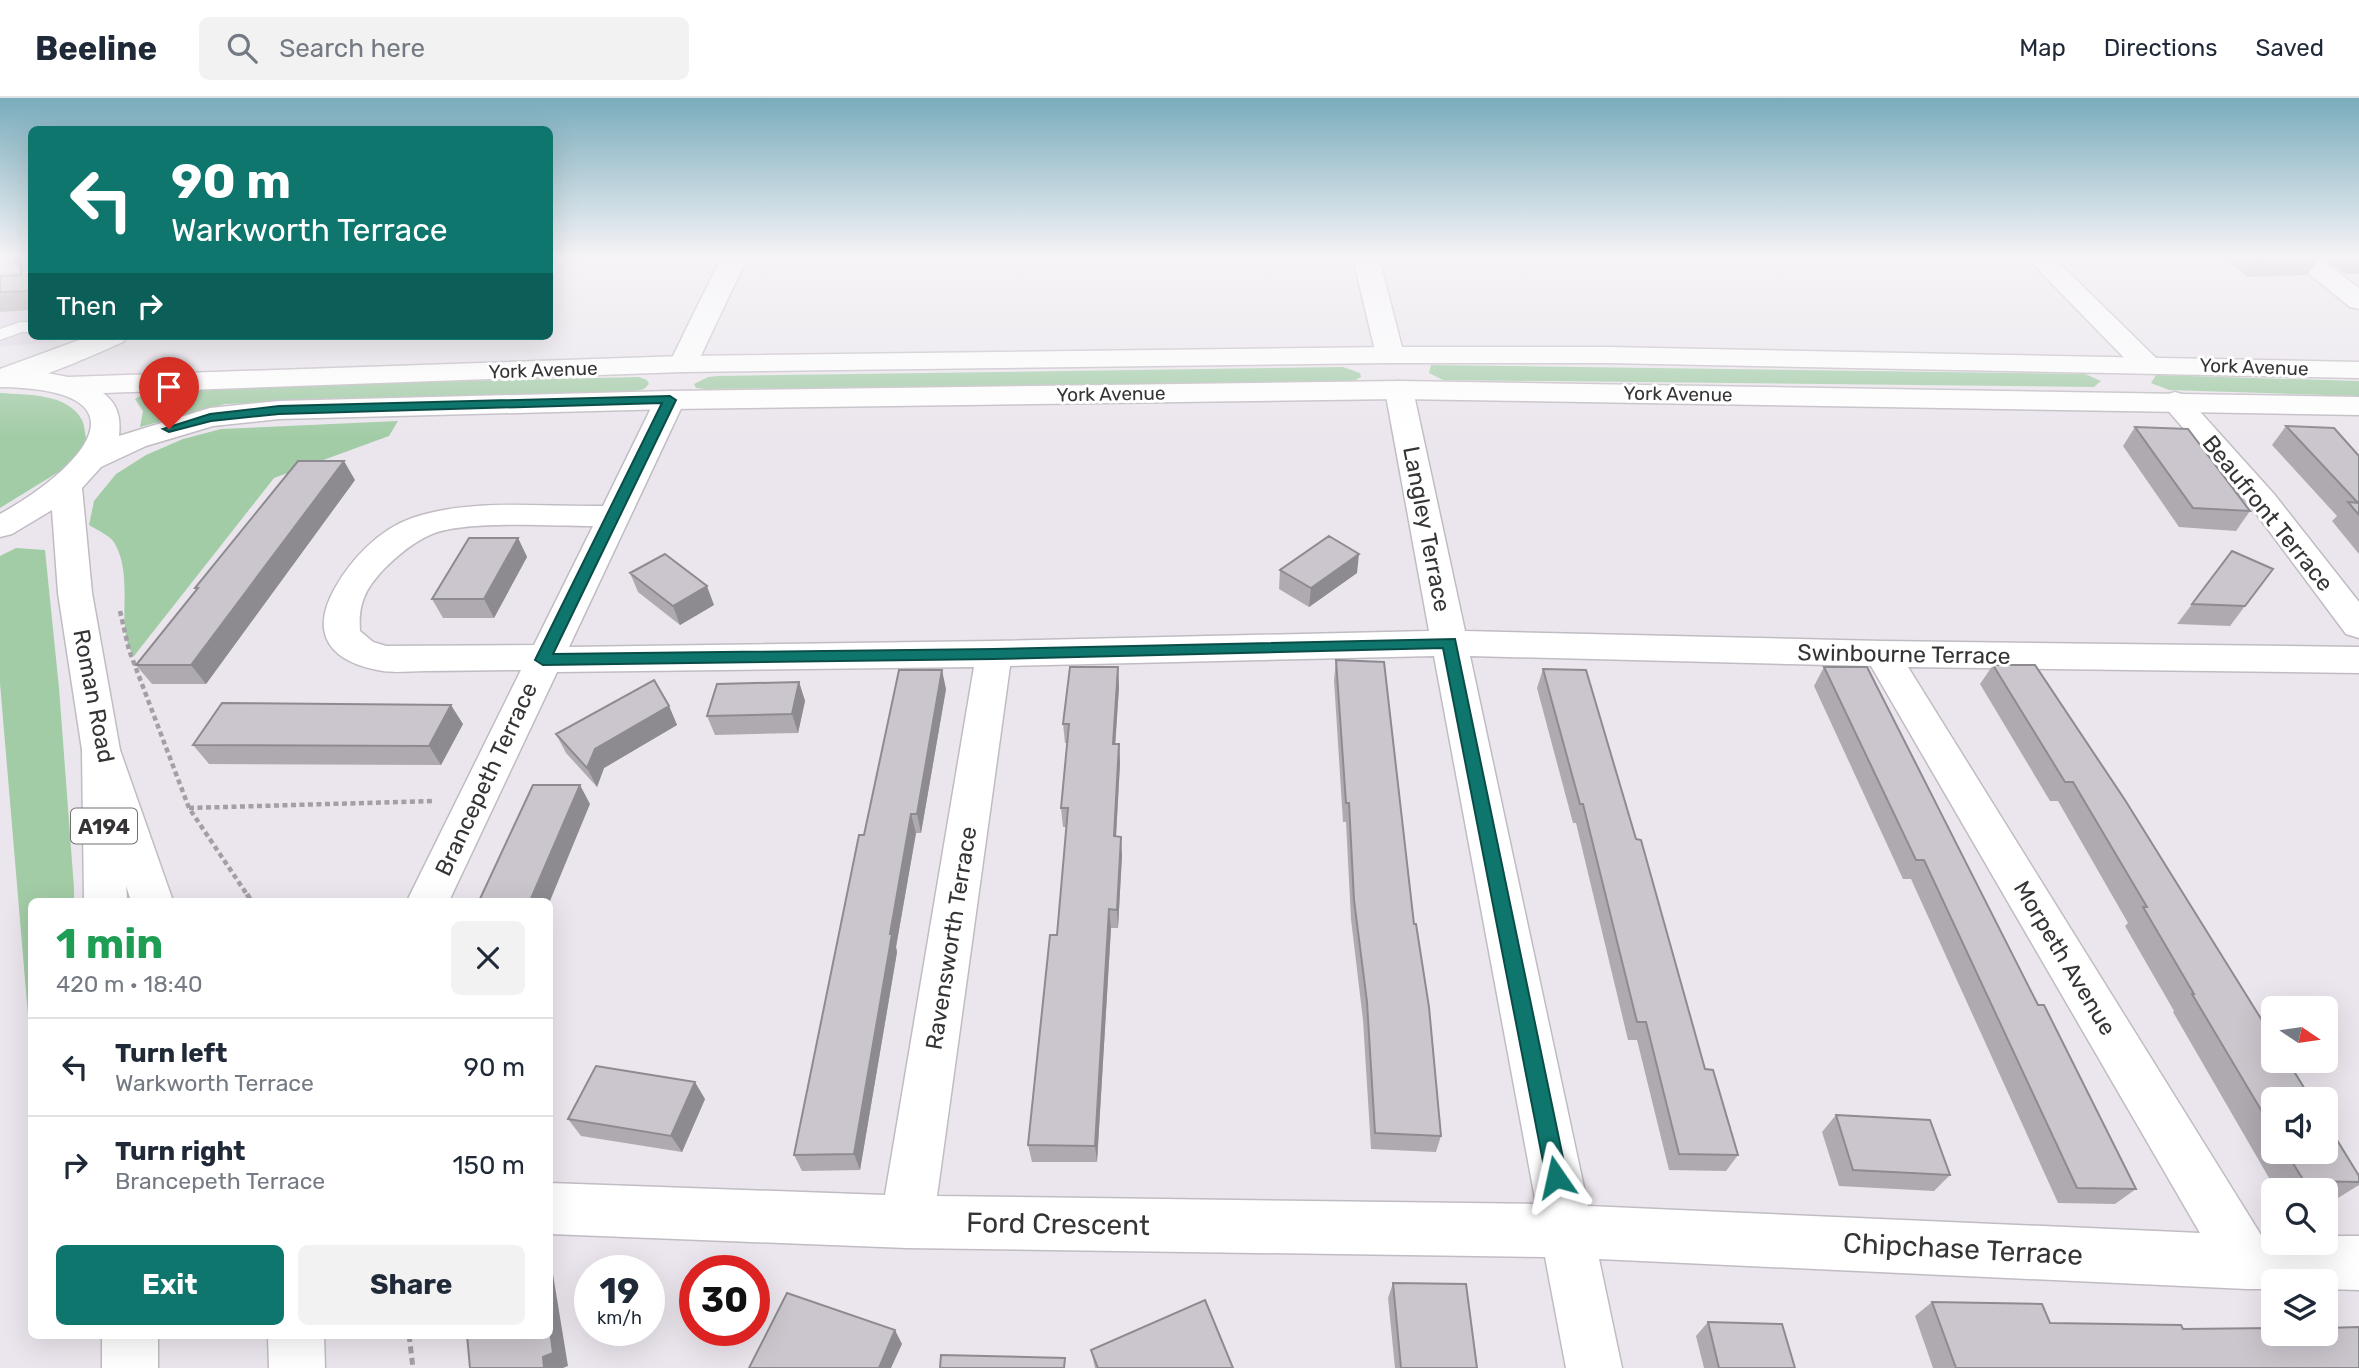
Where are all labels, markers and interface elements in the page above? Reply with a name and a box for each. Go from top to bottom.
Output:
search box [199,17,689,80]
text: Beeline [35,29,157,68]
icon: search [223,29,261,67]
text: Search here [279,33,425,64]
text: Map [2019,34,2066,62]
text: Directions [2104,34,2217,62]
text: Saved [2255,34,2324,62]
text: 90 m [171,152,291,210]
icon: left [56,154,147,245]
text: Warkworth Terrace [171,211,448,249]
icon: right [131,287,169,325]
text: Then [56,291,117,322]
street label: York Avenue [2199,354,2309,380]
pin [139,357,199,429]
street label: York Avenue [488,357,598,383]
icon: arrive [150,368,188,406]
street label: York Avenue [1056,382,1166,406]
street label: York Avenue [1623,382,1733,406]
street label: Beaufront Terrace [2196,429,2340,597]
street label: Langley Terrace [1397,444,1457,614]
street label: Roman Road [67,627,121,765]
street label: Swinbourne Terrace [1797,638,2011,670]
street label: Brancepeth Terrace [429,678,543,880]
road number: A194 [71,808,137,844]
street label: Ravensworth Terrace [920,824,982,1052]
street label: Morpeth Avenue [2008,876,2122,1040]
text: 1 min [56,919,163,969]
button: close [451,921,525,995]
text: 420 m · 18:40 [56,970,203,998]
north arrow [2261,996,2338,1073]
map controls [2261,996,2338,1346]
text: Turn left [115,1038,227,1069]
icon: left [56,1048,94,1086]
text: 90 m [464,1052,525,1083]
text: Warkworth Terrace [115,1069,314,1097]
button: sound [2261,1087,2338,1164]
text: Turn right [115,1136,245,1167]
position arrow [1519,1140,1593,1214]
icon: right [56,1146,94,1184]
text: 150 m [452,1150,525,1181]
text: Brancepeth Terrace [115,1167,325,1195]
button: search [2261,1178,2338,1255]
street label: Ford Crescent [966,1206,1150,1242]
street label: Chipchase Terrace [1842,1226,2084,1272]
button: Exit [56,1245,284,1325]
button: Share [298,1245,525,1325]
speed limit sign: 30 [679,1255,770,1346]
button: layers [2261,1269,2338,1346]
text: 19 [600,1270,639,1312]
text: km/h [597,1307,642,1329]

